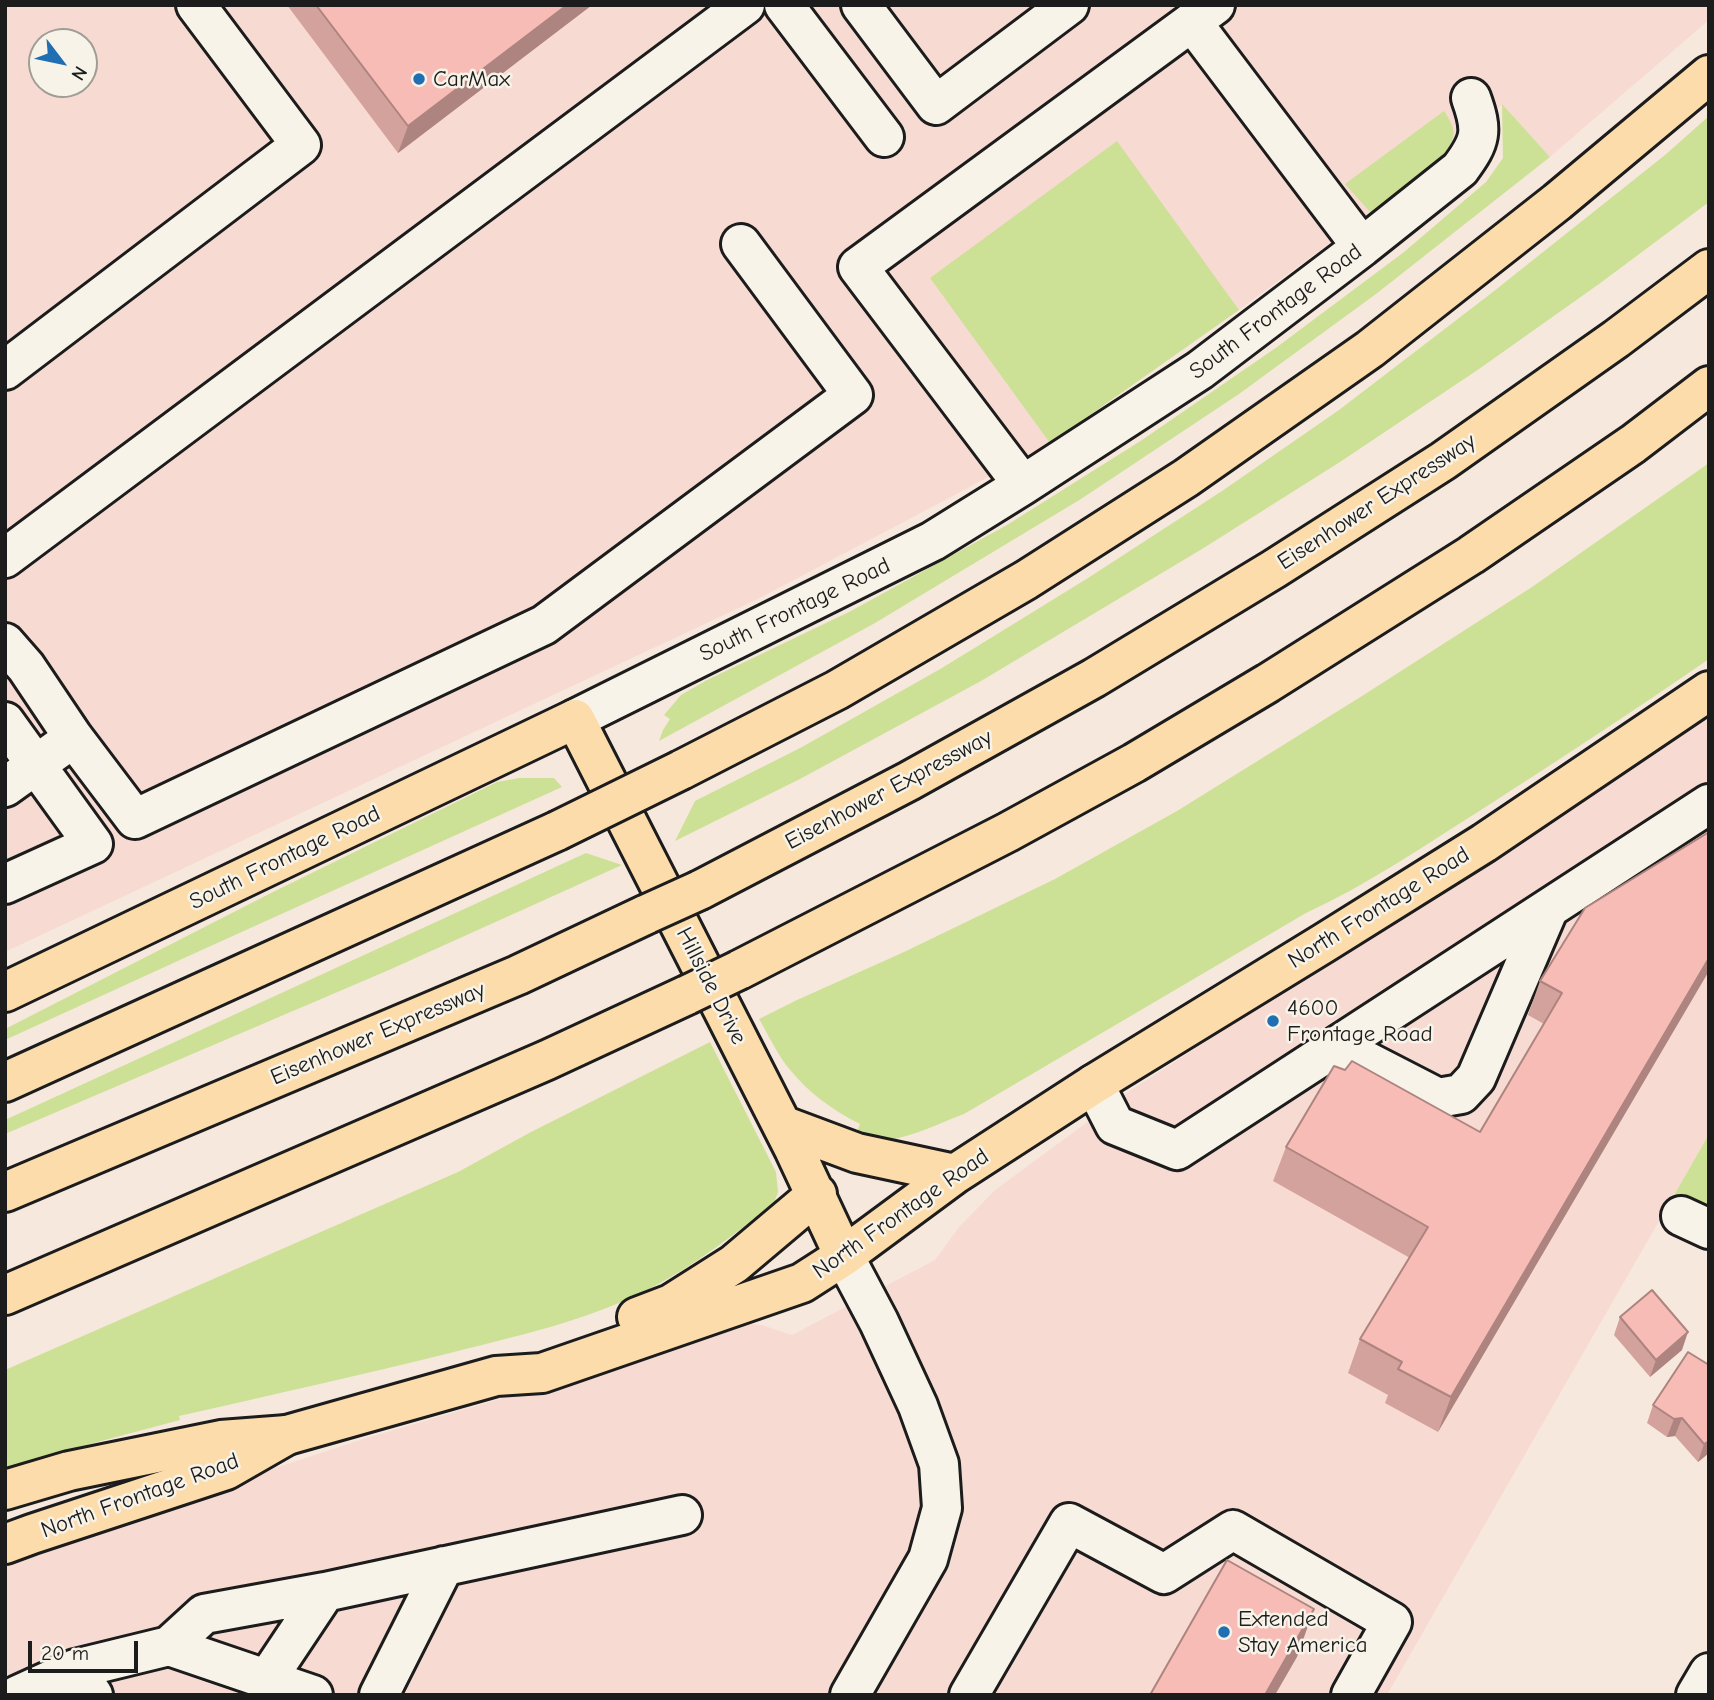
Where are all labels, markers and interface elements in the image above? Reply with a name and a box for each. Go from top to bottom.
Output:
north arrow [28,28,98,98]
text: N [67,62,92,84]
place label: CarMax [433,65,510,93]
marker: CarMax [411,71,427,87]
street label: South Frontage Road [1184,238,1368,386]
street label: Eisenhower Expressway [1273,428,1481,576]
street label: South Frontage Road [695,552,895,668]
street label: Eisenhower Expressway [781,724,997,856]
street label: South Frontage Road [185,800,385,916]
street label: North Frontage Road [1283,841,1475,975]
street label: Hillside Drive [670,923,752,1049]
street label: Eisenhower Expressway [266,976,490,1092]
place label: 4600 Frontage Road [1287,994,1433,1048]
marker: 4600 Frontage Road [1265,1013,1281,1029]
street label: North Frontage Road [808,1143,994,1285]
street label: North Frontage Road [37,1447,243,1545]
place label: Extended Stay America [1238,1605,1368,1659]
marker: Extended Stay America [1216,1624,1232,1640]
scale bar [32,1626,142,1670]
text: 20 m [41,1641,89,1665]

